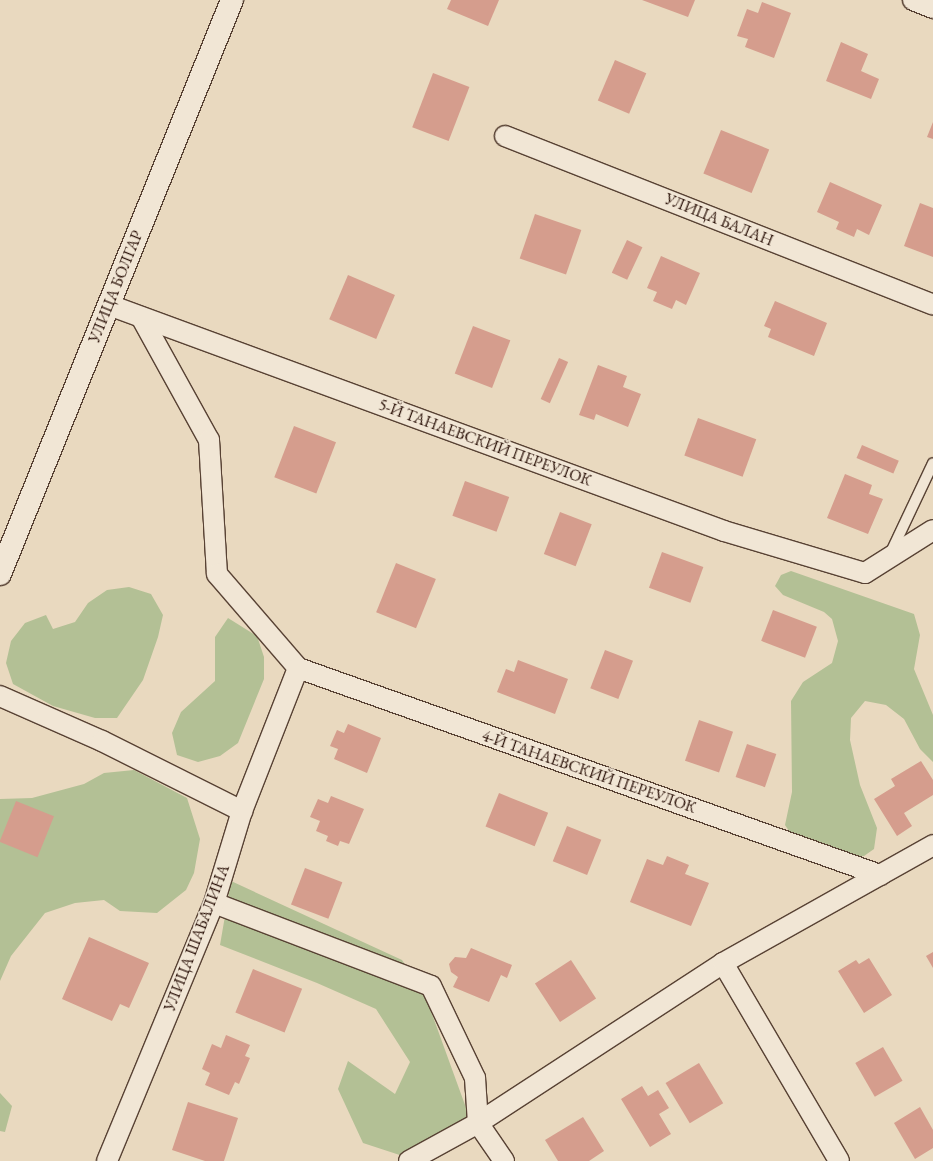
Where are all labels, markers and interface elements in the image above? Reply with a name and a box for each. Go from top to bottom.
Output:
street label: УЛИЦА БАЛАН [662,189,776,251]
street label: УЛИЦА БОЛГАР [85,228,147,346]
street label: 5-Й ТАНАЕВСКИЙ ПЕРЕУЛОК [376,395,594,491]
street label: 4-Й ТАНАЕВСКИЙ ПЕРЕУЛОК [479,726,699,818]
street label: УЛИЦА ШАБАЛИНА [160,862,234,1014]

